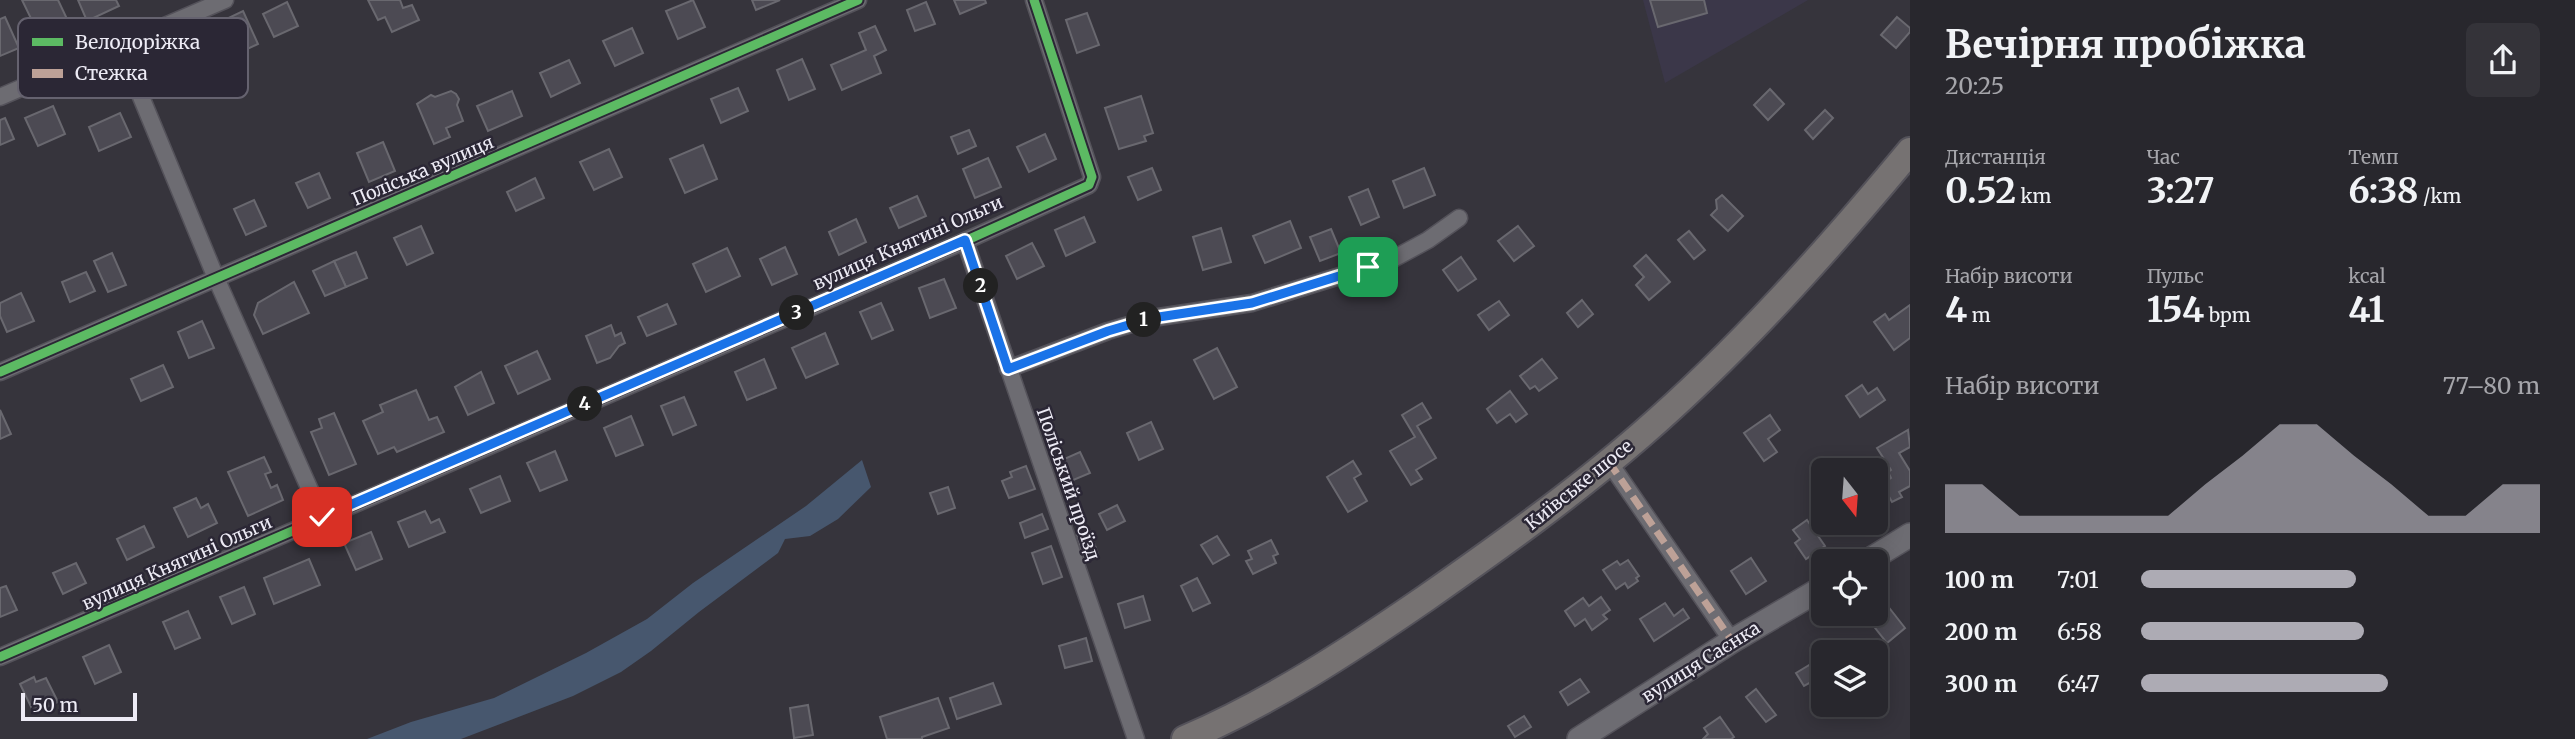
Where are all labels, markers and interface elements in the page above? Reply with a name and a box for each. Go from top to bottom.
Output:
legend [18,18,248,98]
text: Вечірня пробіжка [1945,21,2306,68]
button: share [2466,23,2540,97]
text: Велодоріжка [75,30,200,54]
text: Стежка [75,61,148,85]
text: 20:25 [1945,71,2004,100]
street label: Поліська вулиця [349,130,497,211]
text: Дистанція [1945,145,2046,169]
text: Час [2147,145,2180,169]
text: Темп [2348,145,2399,169]
text: 0.52 [1945,169,2016,213]
text: 3:27 [2147,169,2215,213]
text: 6:38 [2348,169,2419,213]
text: km [2016,184,2051,208]
text: /km [2419,184,2461,208]
street label: вулиця Княгині Ольги [809,190,1006,295]
pin [1338,237,1398,297]
icon: arrive [1349,248,1387,286]
text: Набір висоти [1945,264,2073,288]
text: Пульс [2147,264,2204,288]
text: kcal [2348,264,2386,288]
pin: 2 [964,268,998,304]
text: 2 [975,273,986,297]
text: 4 [1945,288,1967,332]
text: 154 [2147,288,2204,332]
text: 41 [2348,288,2385,332]
pin: 3 [780,296,814,330]
text: 3 [791,300,802,324]
pin: 1 [1126,302,1162,338]
text: m [1967,303,1991,327]
text: bpm [2204,303,2251,327]
text: 1 [1139,307,1148,331]
text: Набір висоти [1945,371,2099,400]
text: 77–80 m [2443,371,2540,400]
pin: 4 [568,386,602,422]
text: 4 [578,391,591,415]
street label: Поліський проїзд [1032,404,1105,563]
street label: Київське шосе [1520,434,1637,535]
north arrow [1811,458,1888,536]
map controls [1811,458,1888,717]
pin [292,487,352,547]
icon: check [303,498,341,536]
street label: вулиця Княгині Ольги [78,510,275,615]
button: locate [1811,549,1888,626]
text: 100 m [1945,565,2014,594]
text: 7:01 [2057,565,2099,594]
street label: вулиця Саєнка [1637,616,1764,707]
text: 200 m [1945,617,2017,646]
text: 6:58 [2057,617,2102,646]
button: layers [1811,640,1888,717]
text: 300 m [1945,669,2017,698]
text: 6:47 [2057,669,2100,698]
scale bar [21,690,136,722]
text: 50 m [32,693,78,717]

